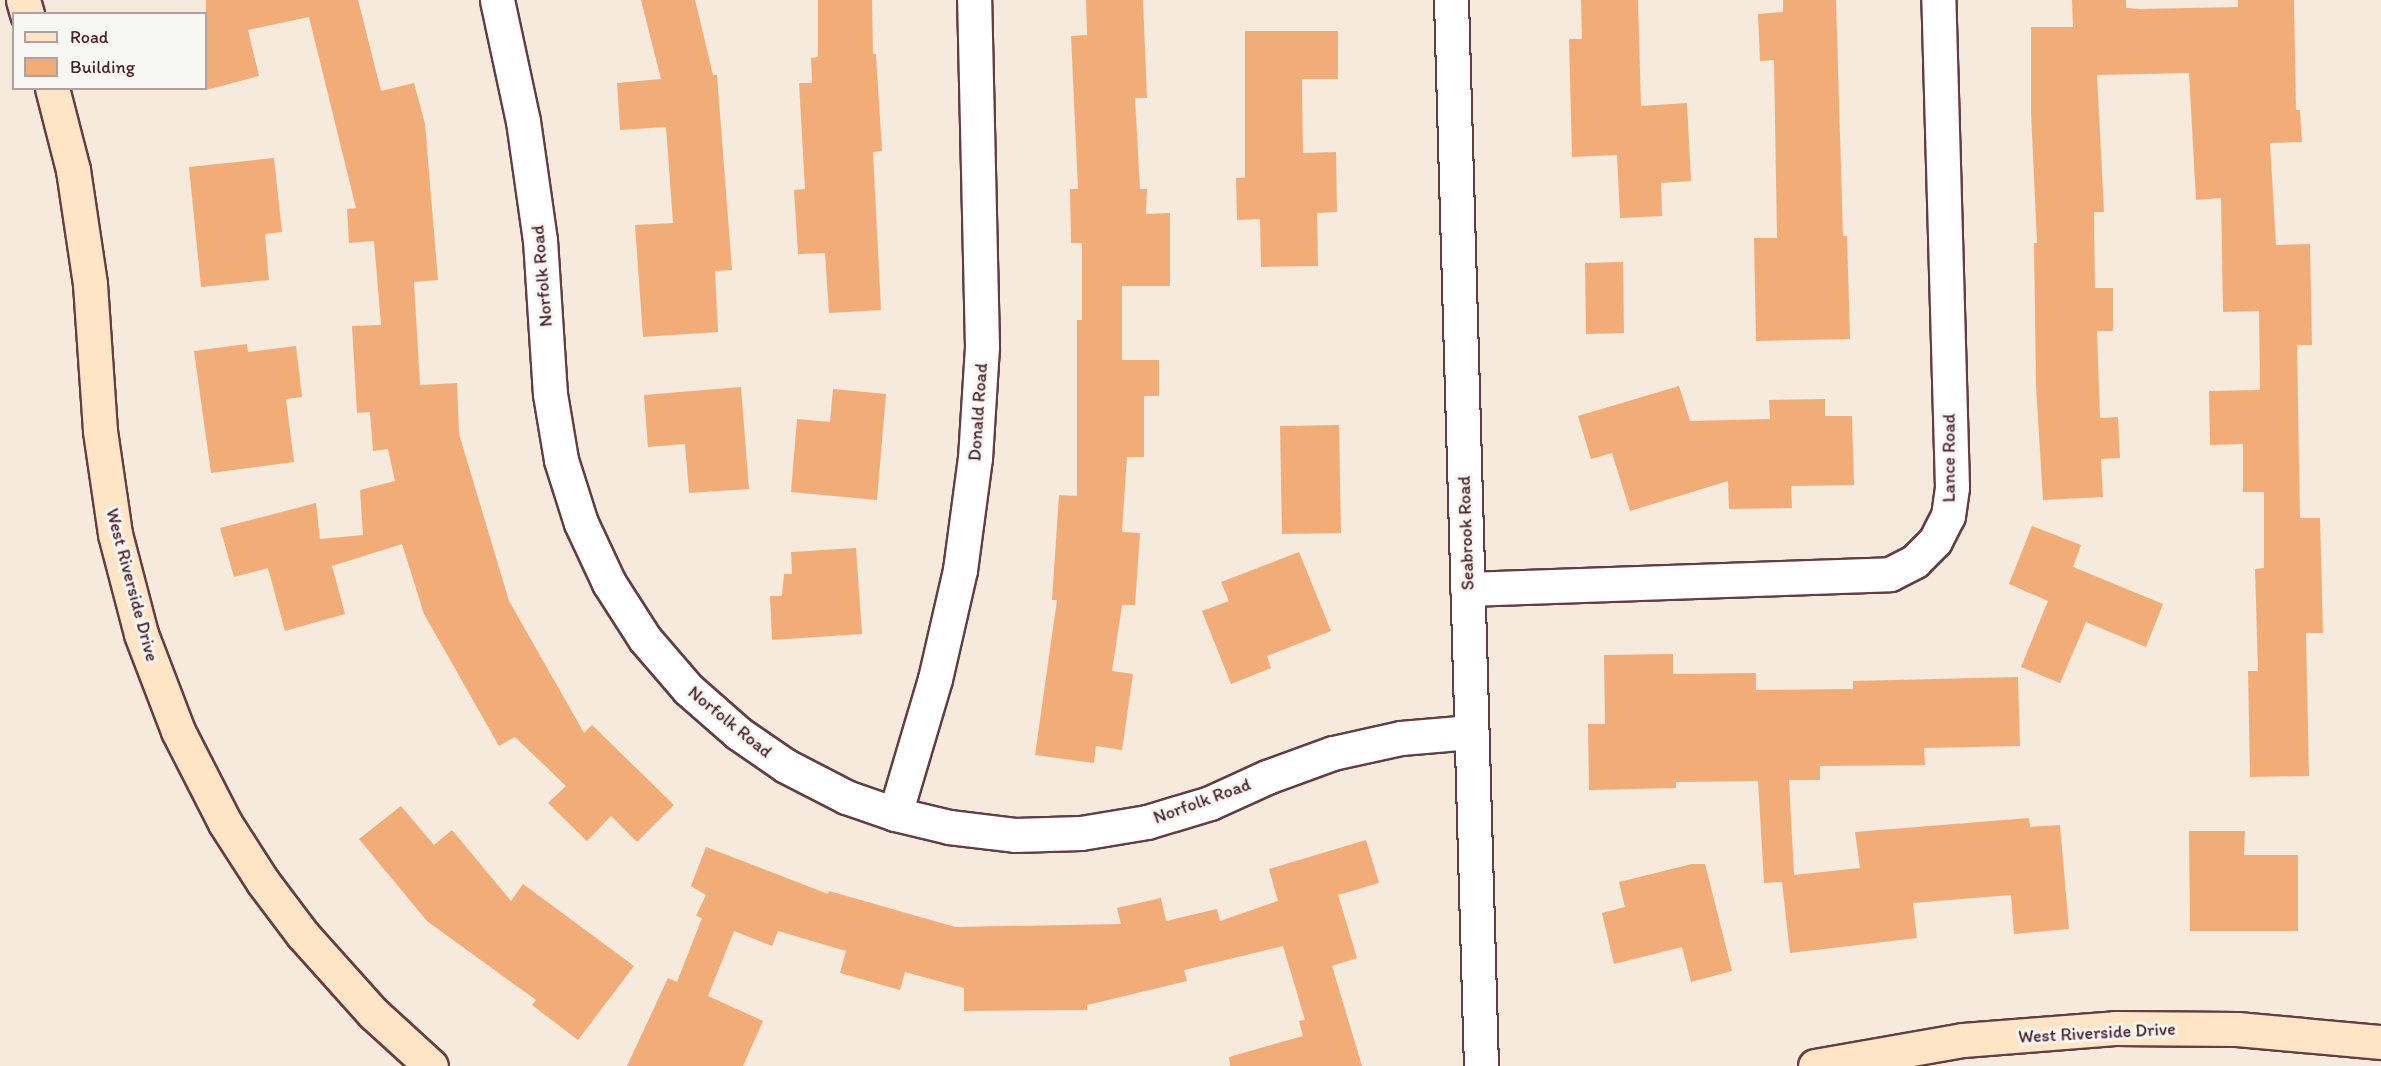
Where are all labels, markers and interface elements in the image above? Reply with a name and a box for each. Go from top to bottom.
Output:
legend [12,12,207,90]
text: Road [70,26,109,48]
text: Building [70,56,135,78]
street label: Norfolk Road [527,224,557,328]
street label: Donald Road [964,362,992,462]
street label: Lance Road [1938,414,1960,502]
street label: Seabrook Road [1453,476,1479,590]
street label: West Riverside Drive [101,506,163,664]
street label: Norfolk Road [684,682,776,762]
street label: Norfolk Road [1151,773,1253,829]
street label: West Riverside Drive [2018,1018,2176,1048]

